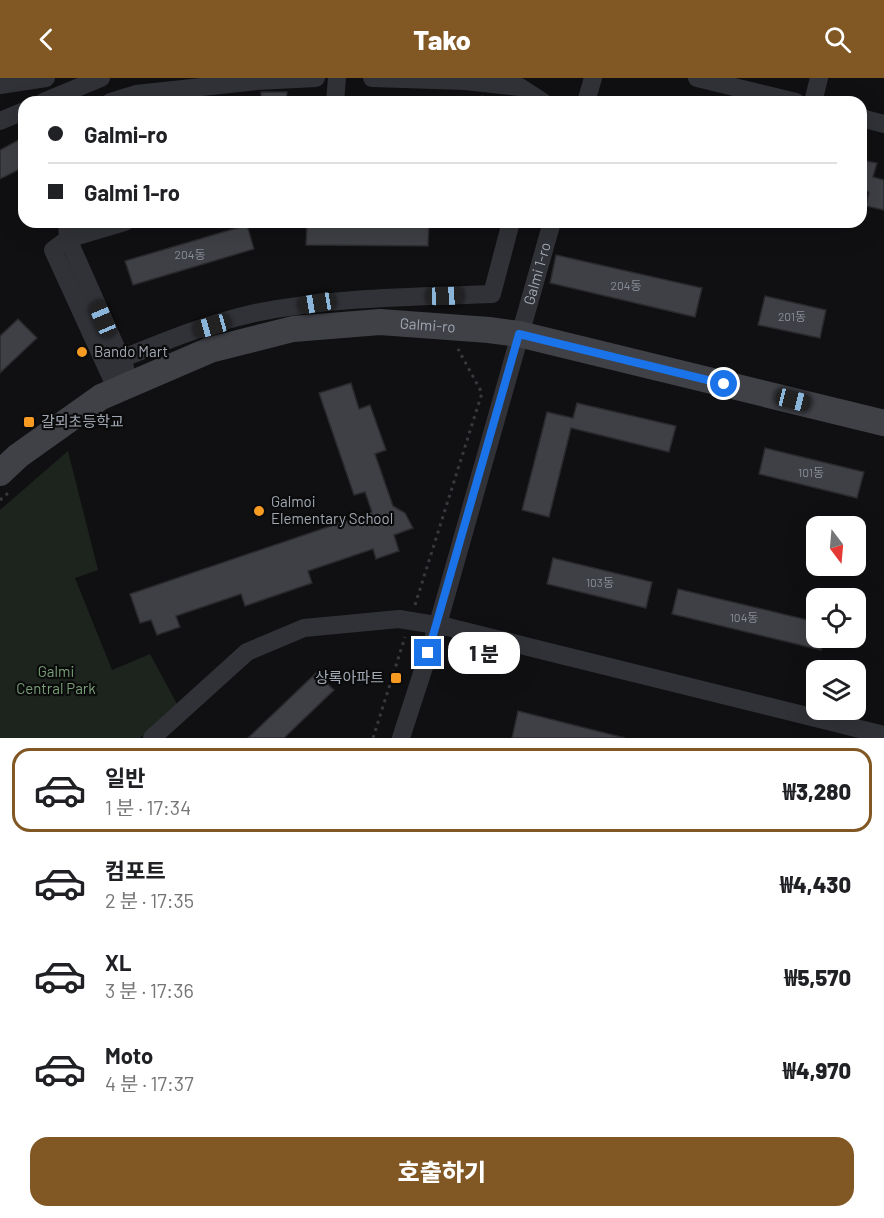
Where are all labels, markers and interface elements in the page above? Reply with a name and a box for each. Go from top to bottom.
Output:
icon: back [30,23,63,56]
text: Tako [413,23,471,55]
icon: search [821,23,854,56]
text: Galmi-ro [84,121,168,147]
text: Galmi 1-ro [84,179,180,205]
street label: Galmi 1-ro [519,240,554,307]
house number: 204동 [175,247,205,261]
house number: 204동 [611,278,641,292]
car [427,286,463,306]
car [298,291,336,315]
car [88,299,118,339]
house number: 201동 [778,309,806,323]
car [192,312,232,340]
street label: Galmi-ro [399,313,456,336]
place label: Bando Mart [94,342,168,360]
marker: Bando Mart [75,345,89,359]
route start [710,370,737,397]
car [773,387,813,413]
place label: 갈뫼초등학교 [41,412,124,430]
marker: 갈뫼초등학교 [22,415,36,429]
house number: 101동 [798,465,824,479]
place label: Galmoi Elementary School [271,492,393,527]
marker: Galmoi Elementary School [252,504,266,518]
north arrow [806,516,866,576]
map controls [806,516,866,720]
house number: 103동 [586,575,614,589]
button: locate [806,588,866,648]
house number: 104동 [730,610,758,624]
callout: 1 분 [449,632,521,674]
route end [414,639,441,666]
text: 1 분 [469,641,499,665]
button: layers [806,660,866,720]
park label: Galmi Central Park [16,662,96,697]
place label: 상록아파트 [315,668,384,686]
marker: 상록아파트 [389,671,403,685]
icon: car [33,763,87,817]
text: 일반 [105,764,145,790]
text: ₩3,280 [783,778,851,804]
text: 1 분 · 17:34 [105,795,191,819]
icon: car [33,856,87,910]
text: 컴포트 [105,857,166,883]
text: ₩4,430 [780,871,851,897]
text: 2 분 · 17:35 [105,888,194,912]
icon: car [33,949,87,1003]
text: XL [105,949,131,975]
text: ₩5,570 [784,964,851,990]
text: 3 분 · 17:36 [105,978,194,1002]
icon: car [33,1042,87,1096]
text: Moto [105,1042,153,1068]
text: ₩4,970 [783,1057,851,1083]
text: 4 분 · 17:37 [105,1071,194,1095]
button: 호출하기 [30,1137,854,1206]

